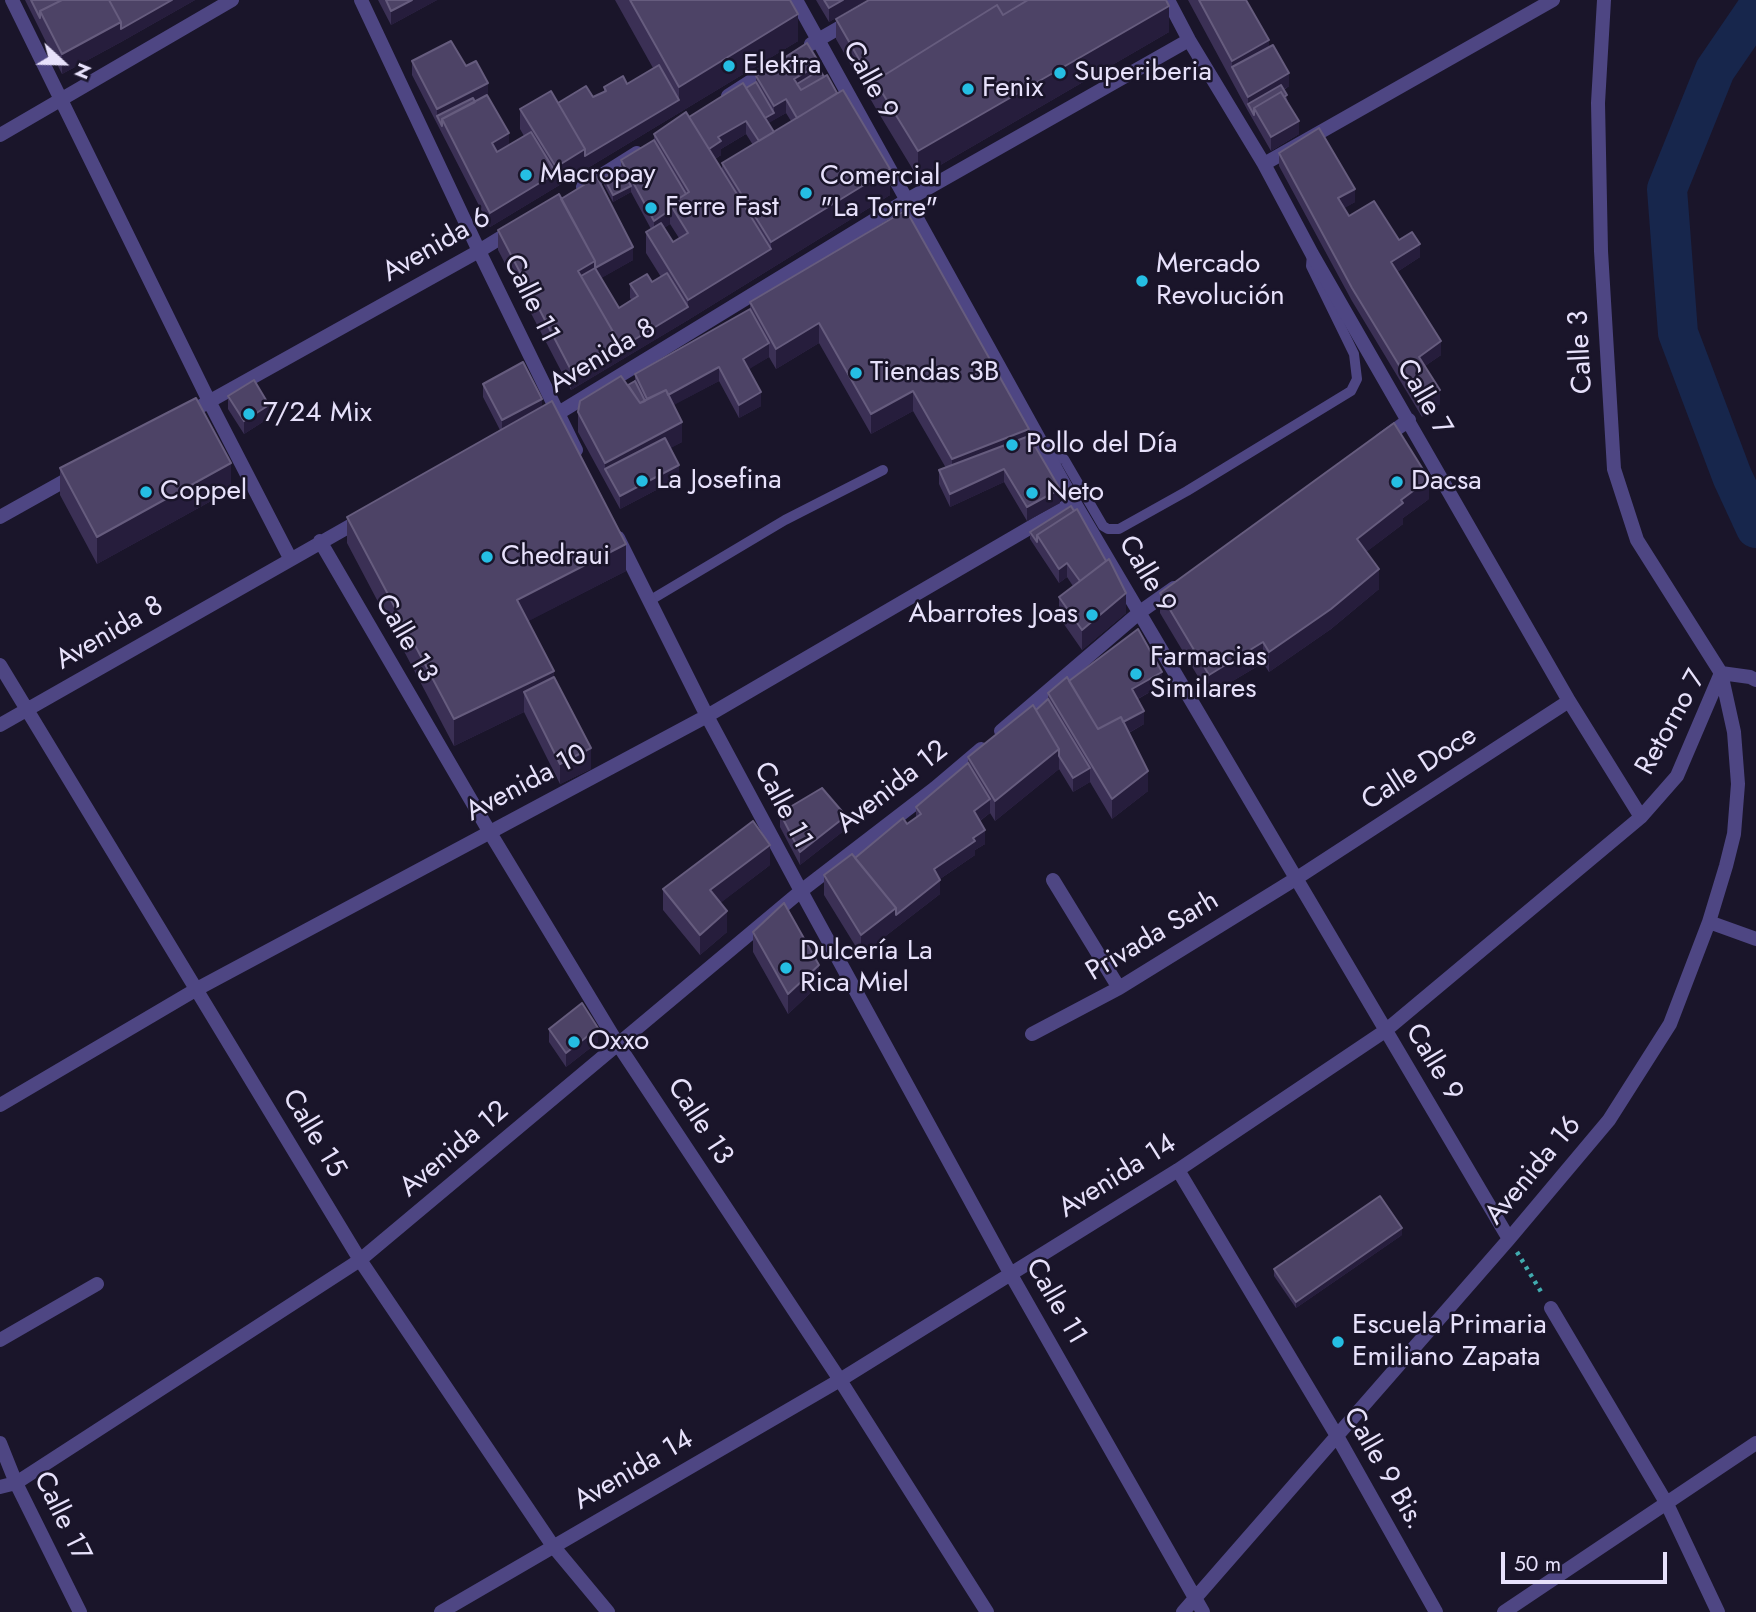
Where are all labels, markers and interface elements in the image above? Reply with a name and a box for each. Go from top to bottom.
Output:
north arrow [28,28,98,98]
street label: Calle 9 [834,36,904,126]
place label: Elektra [743,49,821,83]
place label: Superiberia [1074,56,1212,90]
marker: Elektra [721,58,737,74]
text: N [68,59,98,83]
marker: Superiberia [1052,65,1068,81]
place label: Fenix [982,72,1043,106]
marker: Fenix [960,81,976,97]
place label: Macropay [540,158,656,192]
place label: Comercial "La Torre" [820,160,940,226]
marker: Macropay [518,167,534,183]
marker: Comercial "La Torre" [798,185,814,201]
place label: Ferre Fast [665,191,779,225]
marker: Ferre Fast [643,200,659,216]
street label: Avenida 6 [377,202,497,290]
place label: Mercado Revolución [1156,248,1285,314]
street label: Calle 11 [494,250,566,348]
marker: Mercado Revolución [1134,273,1150,289]
street label: Calle 3 [1563,309,1601,395]
street label: Avenida 8 [544,312,662,402]
street label: Calle 7 [1388,354,1458,442]
place label: Tiendas 3B [870,356,999,390]
marker: Tiendas 3B [848,365,864,381]
place label: 7/24 Mix [263,397,372,431]
marker: 7/24 Mix [241,406,257,422]
place label: Pollo del Día [1026,428,1177,462]
marker: Pollo del Día [1004,437,1020,453]
place label: La Josefina [656,464,782,498]
place label: Dacsa [1411,465,1482,499]
marker: La Josefina [634,473,650,489]
marker: Dacsa [1389,474,1405,490]
place label: Coppel [160,475,247,509]
place label: Neto [1046,476,1104,510]
marker: Coppel [138,484,154,500]
marker: Neto [1024,485,1040,501]
street label: Calle 9 [1110,530,1182,620]
place label: Chedraui [501,540,610,574]
marker: Chedraui [479,549,495,565]
street label: Calle 13 [366,589,444,689]
street label: Avenida 8 [50,590,170,678]
place label: Abarrotes Joas [908,598,1078,632]
marker: Abarrotes Joas [1084,607,1100,623]
place label: Farmacias Similares [1150,641,1267,707]
street label: Retorno 7 [1629,665,1715,781]
marker: Farmacias Similares [1128,666,1144,682]
street label: Calle Doce [1356,719,1484,819]
street label: Avenida 12 [831,734,955,842]
street label: Avenida 10 [461,738,593,830]
street label: Calle 11 [745,757,819,855]
street label: Privada Sarh [1081,884,1225,990]
place label: Dulcería La Rica Miel [800,935,933,1001]
marker: Dulcería La Rica Miel [778,960,794,976]
street label: Calle 9 [1397,1018,1469,1108]
place label: Oxxo [588,1025,649,1059]
marker: Oxxo [566,1034,582,1050]
street label: Calle 13 [659,1072,739,1172]
street label: Calle 15 [274,1084,352,1184]
street label: Avenida 12 [394,1095,516,1205]
street label: Avenida 16 [1479,1110,1589,1232]
street label: Avenida 14 [1053,1128,1183,1226]
street label: Calle 11 [1017,1253,1093,1351]
place label: Escuela Primaria Emiliano Zapata [1352,1309,1547,1375]
marker: Escuela Primaria Emiliano Zapata [1330,1334,1346,1350]
street label: Calle 9 Bis. [1335,1402,1431,1536]
street label: Avenida 14 [568,1423,700,1519]
street label: Calle 17 [25,1467,97,1567]
scale bar [1504,1538,1670,1582]
text: 50 m [1514,1549,1561,1579]

